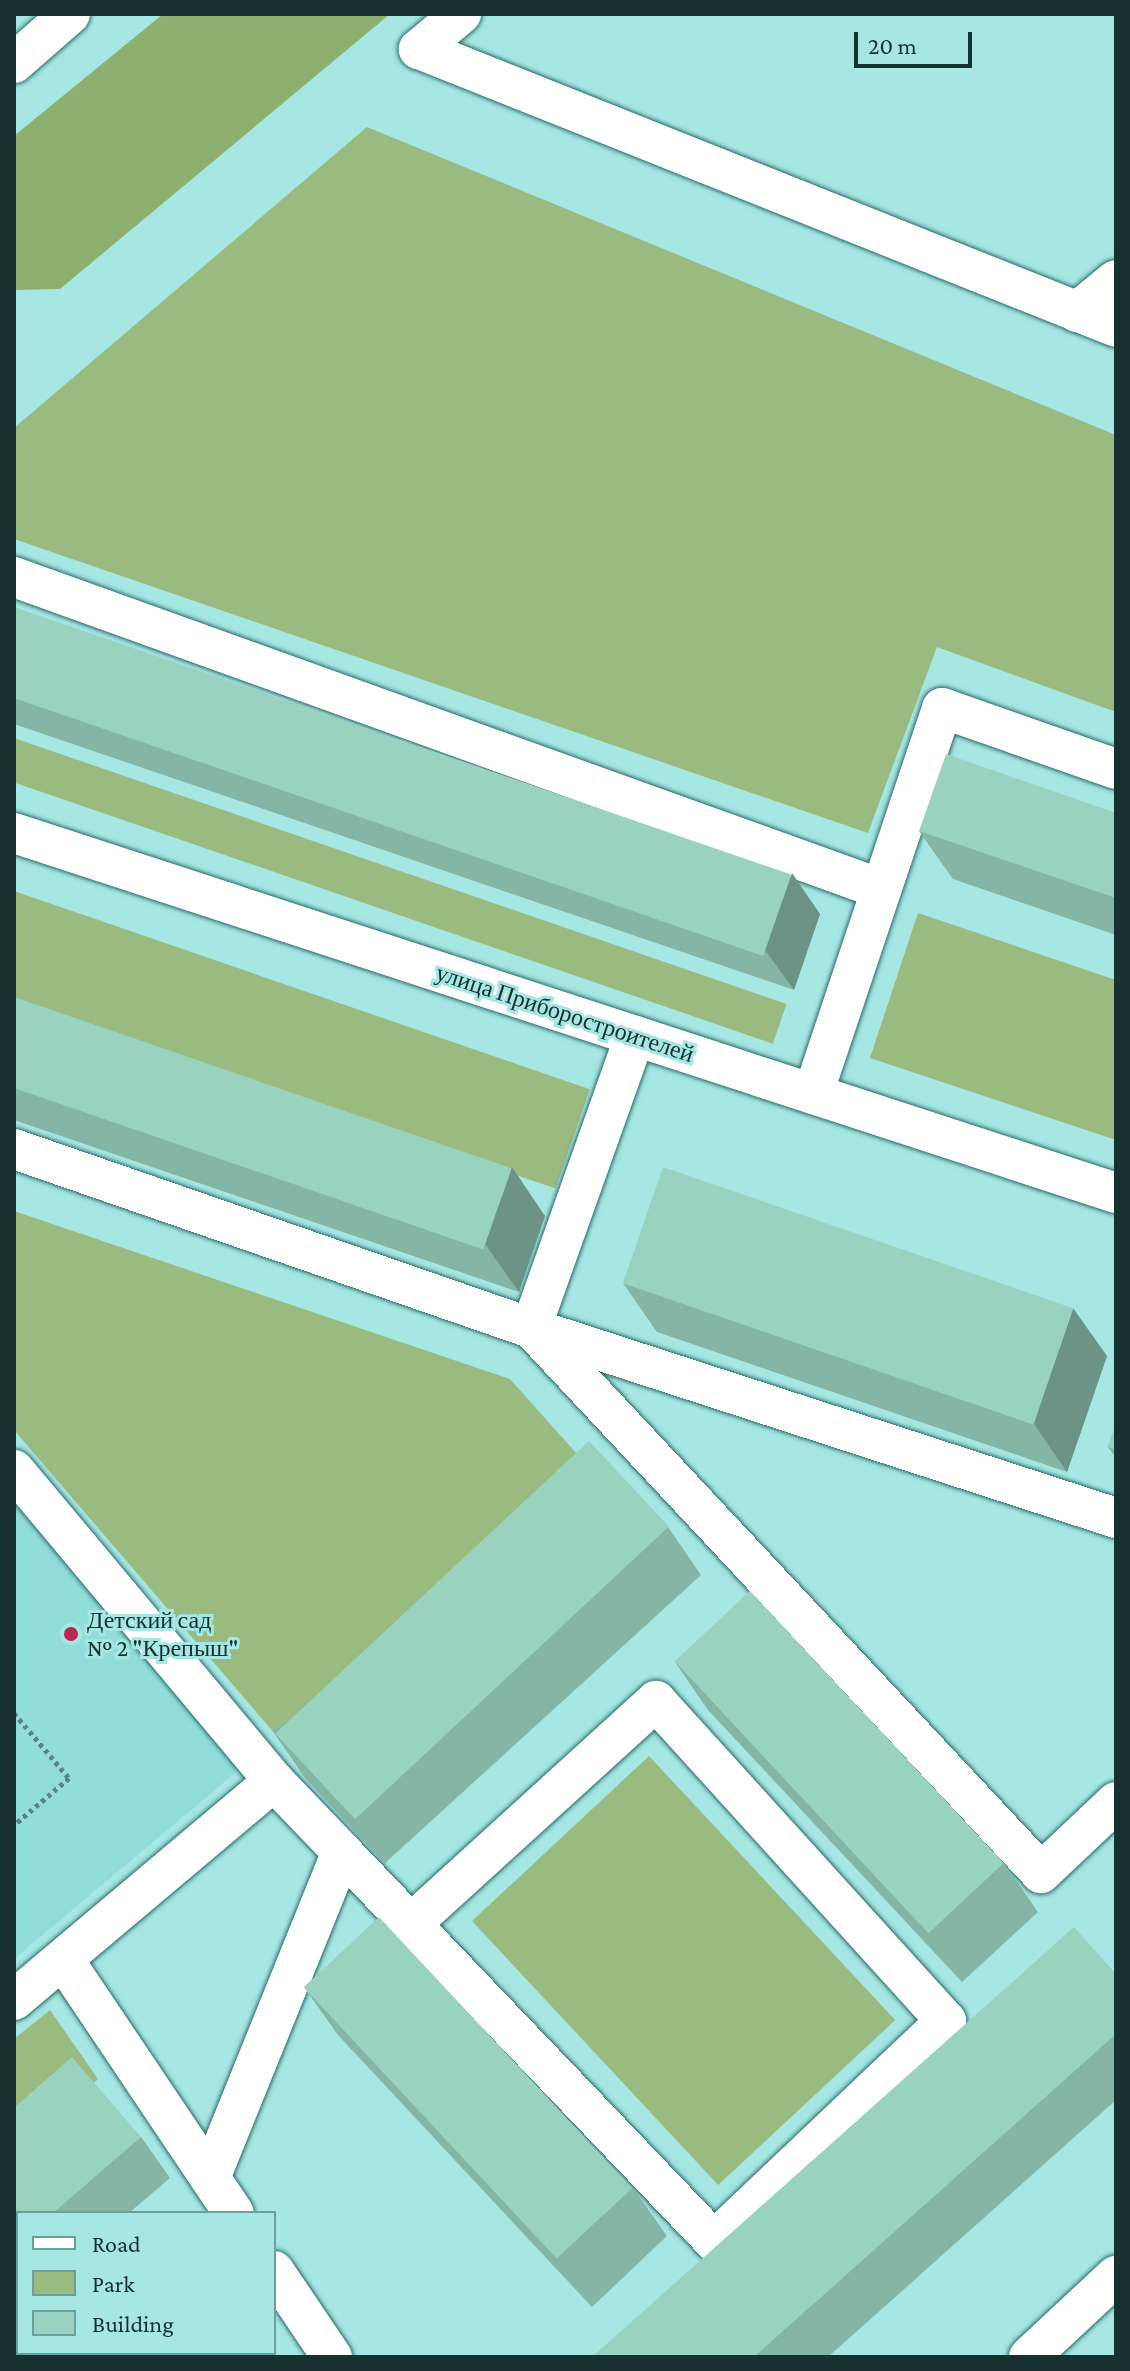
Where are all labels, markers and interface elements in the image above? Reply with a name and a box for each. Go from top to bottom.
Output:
scale bar [858,16,976,66]
text: 20 m [868,32,917,59]
street label: улица Приборостроителей [432,958,698,1068]
place label: Детский сад № 2 "Крепыш" [87,1606,238,1662]
marker: Детский сад № 2 "Крепыш" [62,1625,80,1643]
legend [16,2211,276,2355]
text: Road [92,2230,141,2257]
text: Park [92,2270,135,2297]
text: Building [92,2310,174,2337]

